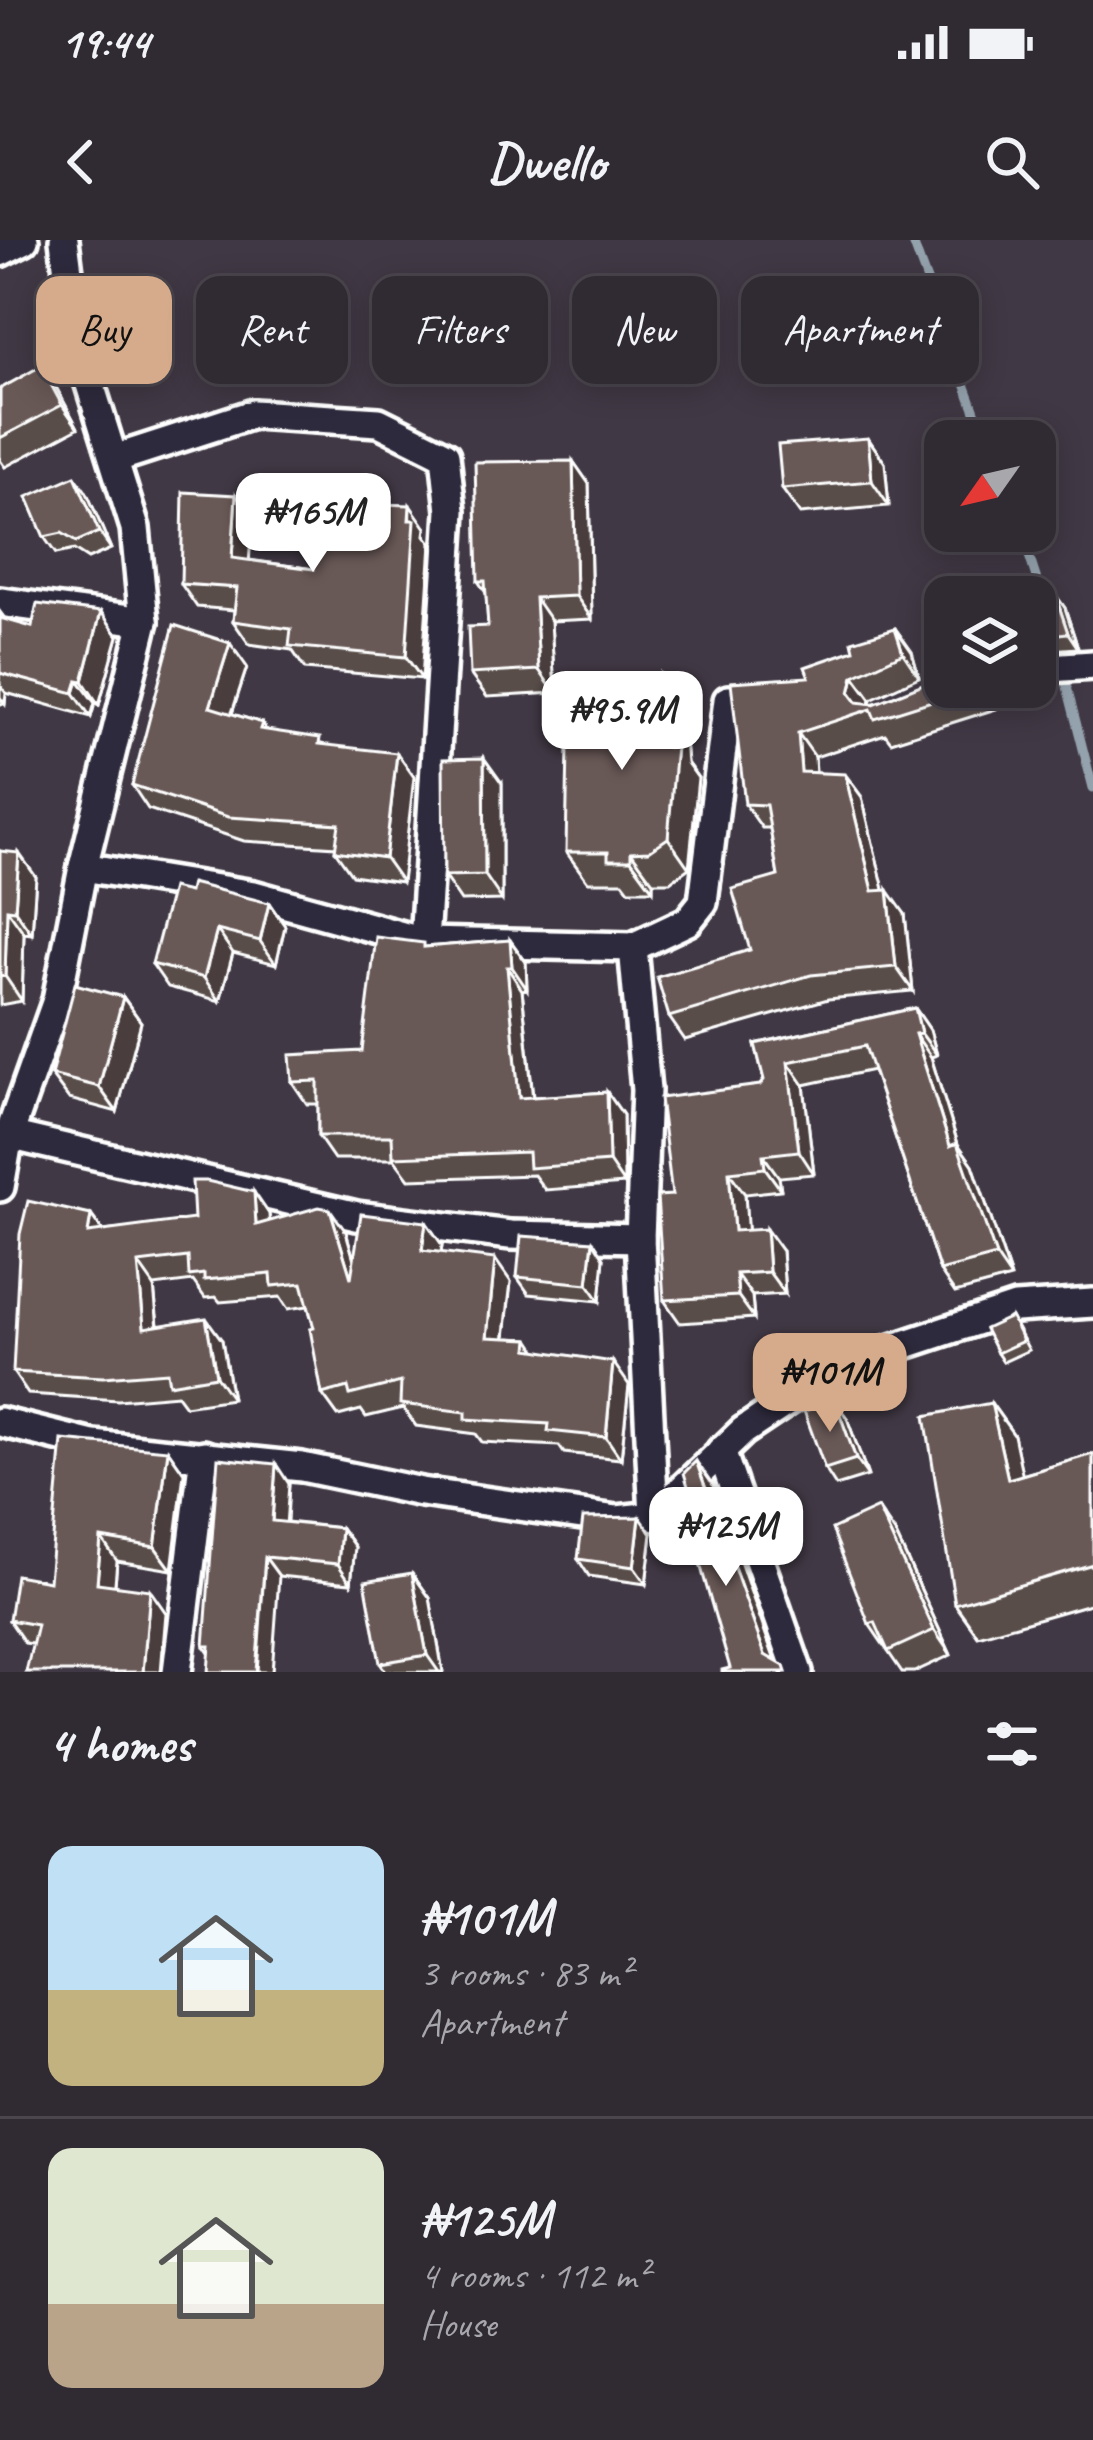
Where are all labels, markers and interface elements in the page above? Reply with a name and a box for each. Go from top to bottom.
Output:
text: 19:44 [60,14,149,71]
text: Dwello [488,128,605,196]
icon: back [48,129,114,195]
icon: search [979,129,1045,195]
chip: Buy [36,276,172,384]
chip: Rent [196,276,348,384]
chip: Filters [372,276,548,384]
chip: New [572,276,717,384]
chip: Apartment [741,276,979,384]
north arrow [924,420,1056,552]
map controls [924,420,1056,708]
pin: ₦165M [229,473,397,575]
text: ₦165M [263,487,363,536]
button: layers [924,576,1056,708]
pin: ₦95.9M [524,671,720,773]
text: ₦95.9M [569,685,675,734]
pin: ₦101M [746,1333,914,1435]
text: ₦101M [780,1347,880,1396]
pin: ₦125M [642,1487,810,1589]
text: ₦125M [676,1501,776,1550]
icon: filters [979,1711,1045,1777]
text: 4 homes [48,1712,192,1776]
text: ₦101M [420,1885,551,1949]
icon: home [144,1894,288,2038]
text: 3 rooms · 83 m² [420,1949,631,1998]
text: Apartment [420,1998,563,2047]
text: ₦125M [420,2187,550,2251]
icon: home [144,2196,288,2340]
text: 4 rooms · 112 m² [420,2251,648,2300]
text: House [420,2300,496,2349]

